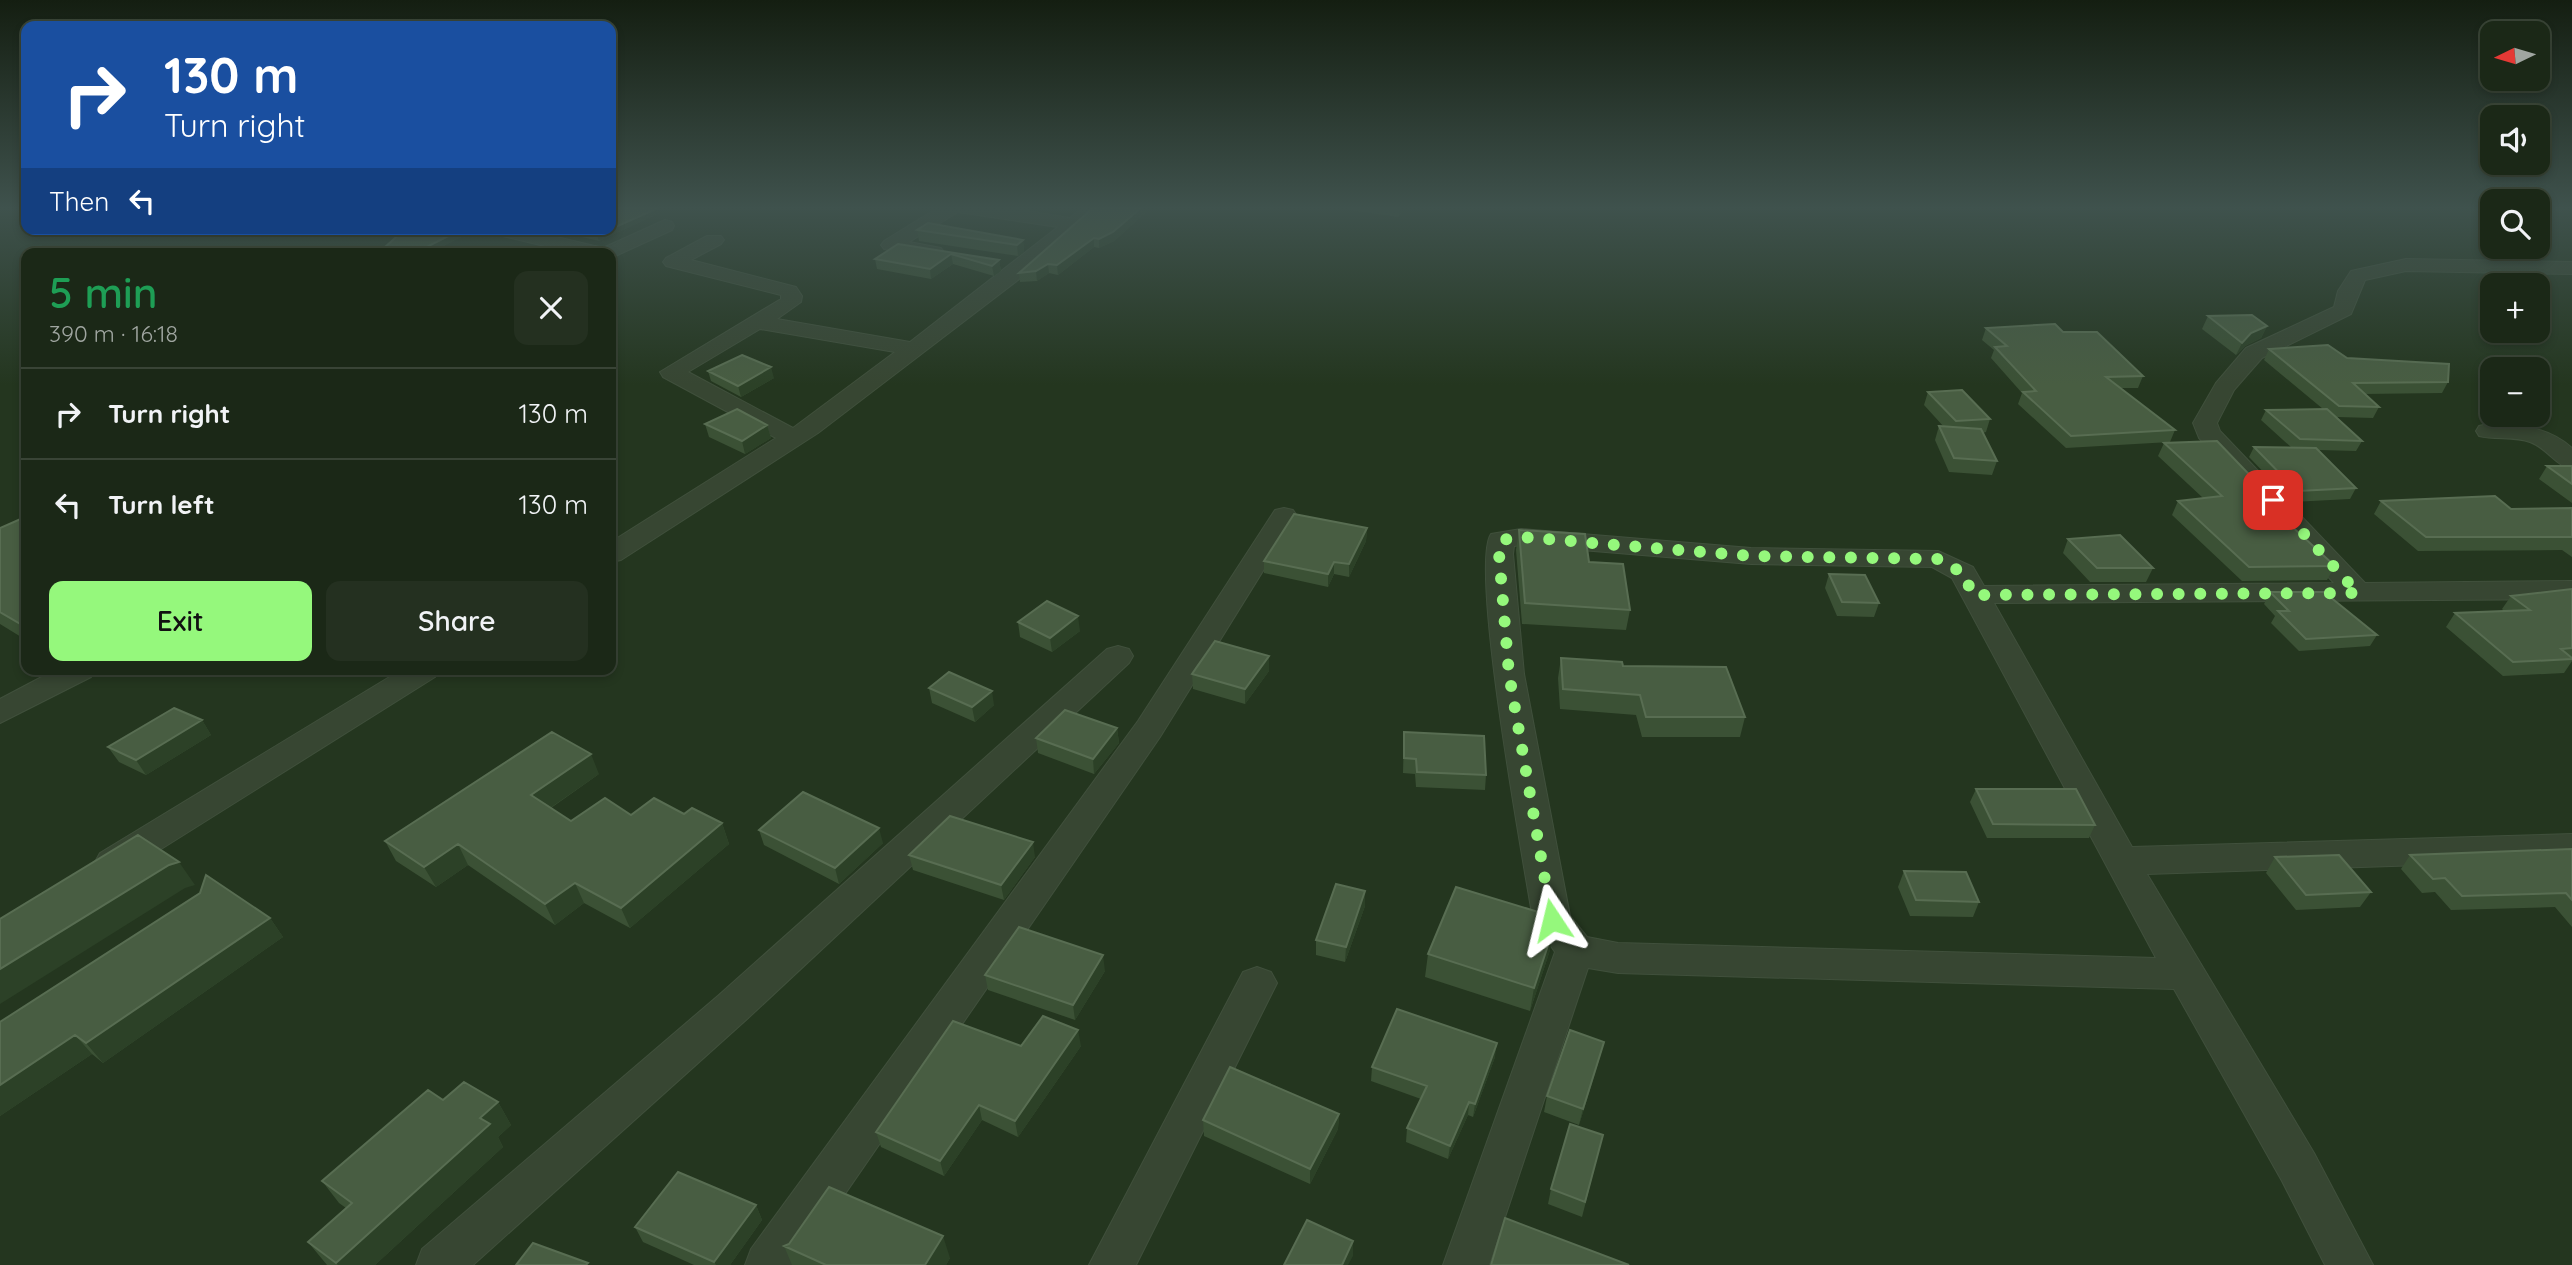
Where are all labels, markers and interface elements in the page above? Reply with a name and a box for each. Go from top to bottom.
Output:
north arrow [2480,21,2550,91]
map controls [2480,21,2550,427]
text: 130 m [164,44,298,105]
icon: right [49,49,140,140]
text: Turn right [164,105,305,145]
button: sound [2480,105,2550,175]
icon: left [123,182,161,220]
text: Then [49,185,109,218]
button: search [2480,189,2550,259]
text: 5 min [49,266,157,319]
button: close [514,271,588,345]
button: + [2480,273,2550,343]
text: 390 m · 16:18 [49,319,178,348]
button: − [2480,357,2550,427]
icon: right [49,395,87,433]
text: Turn right [108,397,230,430]
text: 130 m [518,397,588,430]
pin [2243,470,2303,530]
icon: arrive [2254,481,2292,519]
icon: left [49,486,87,524]
text: Turn left [108,488,215,521]
text: 130 m [518,488,588,521]
button: Exit [49,581,312,661]
button: Share [326,581,588,661]
position arrow [1515,883,1589,957]

